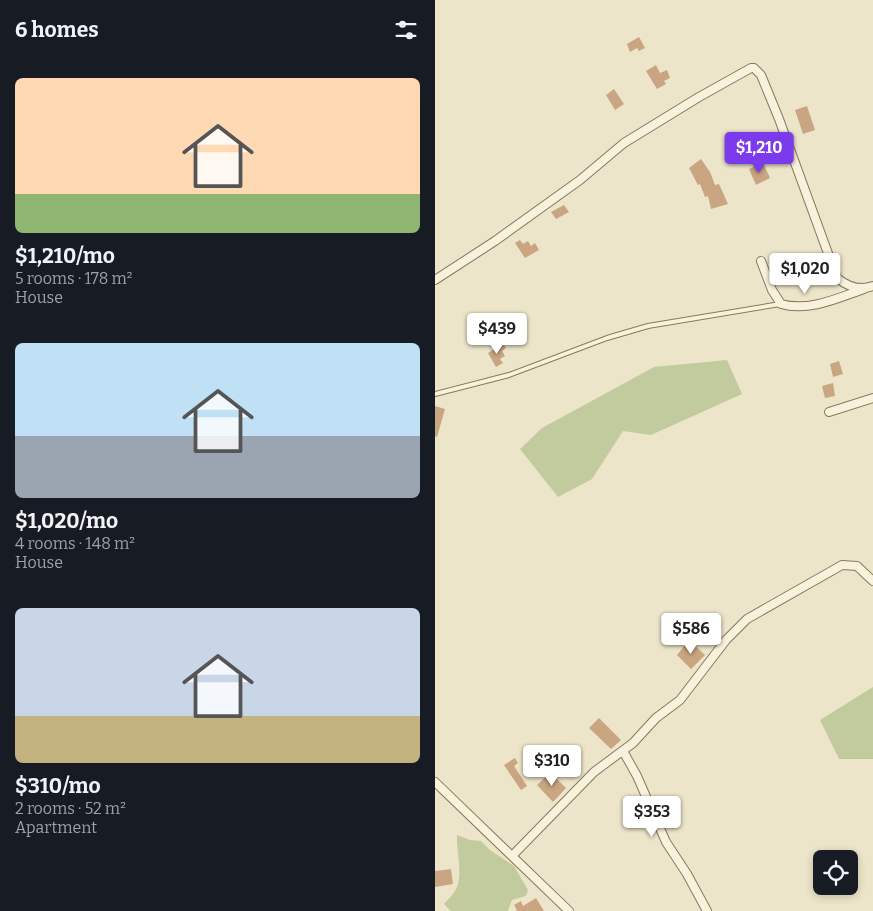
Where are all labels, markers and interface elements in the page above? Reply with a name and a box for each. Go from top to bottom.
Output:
icon: filters [392,16,420,44]
text: 6 homes [15,17,99,43]
icon: home [173,111,263,201]
pin: $1,210 [718,132,800,174]
text: $1,210 [736,138,782,157]
text: $1,210/mo [15,243,115,269]
pin: $1,020 [764,252,846,295]
text: $1,020 [780,259,830,278]
text: 5 rooms · 178 m² [15,269,132,288]
text: House [15,288,63,307]
pin: $439 [467,312,527,355]
text: $439 [478,319,516,338]
icon: home [173,376,263,466]
text: $1,020/mo [15,508,118,534]
text: 4 rooms · 148 m² [15,534,135,553]
text: House [15,553,63,572]
pin: $586 [661,612,721,655]
text: $586 [672,619,710,638]
icon: home [173,641,263,731]
pin: $310 [522,744,582,787]
text: $310 [534,751,570,770]
text: $310/mo [15,773,101,799]
pin: $353 [622,796,682,838]
text: 2 rooms · 52 m² [15,799,126,818]
text: $353 [634,802,670,821]
text: Apartment [15,818,97,837]
map controls [813,850,858,895]
button: locate [813,850,858,895]

